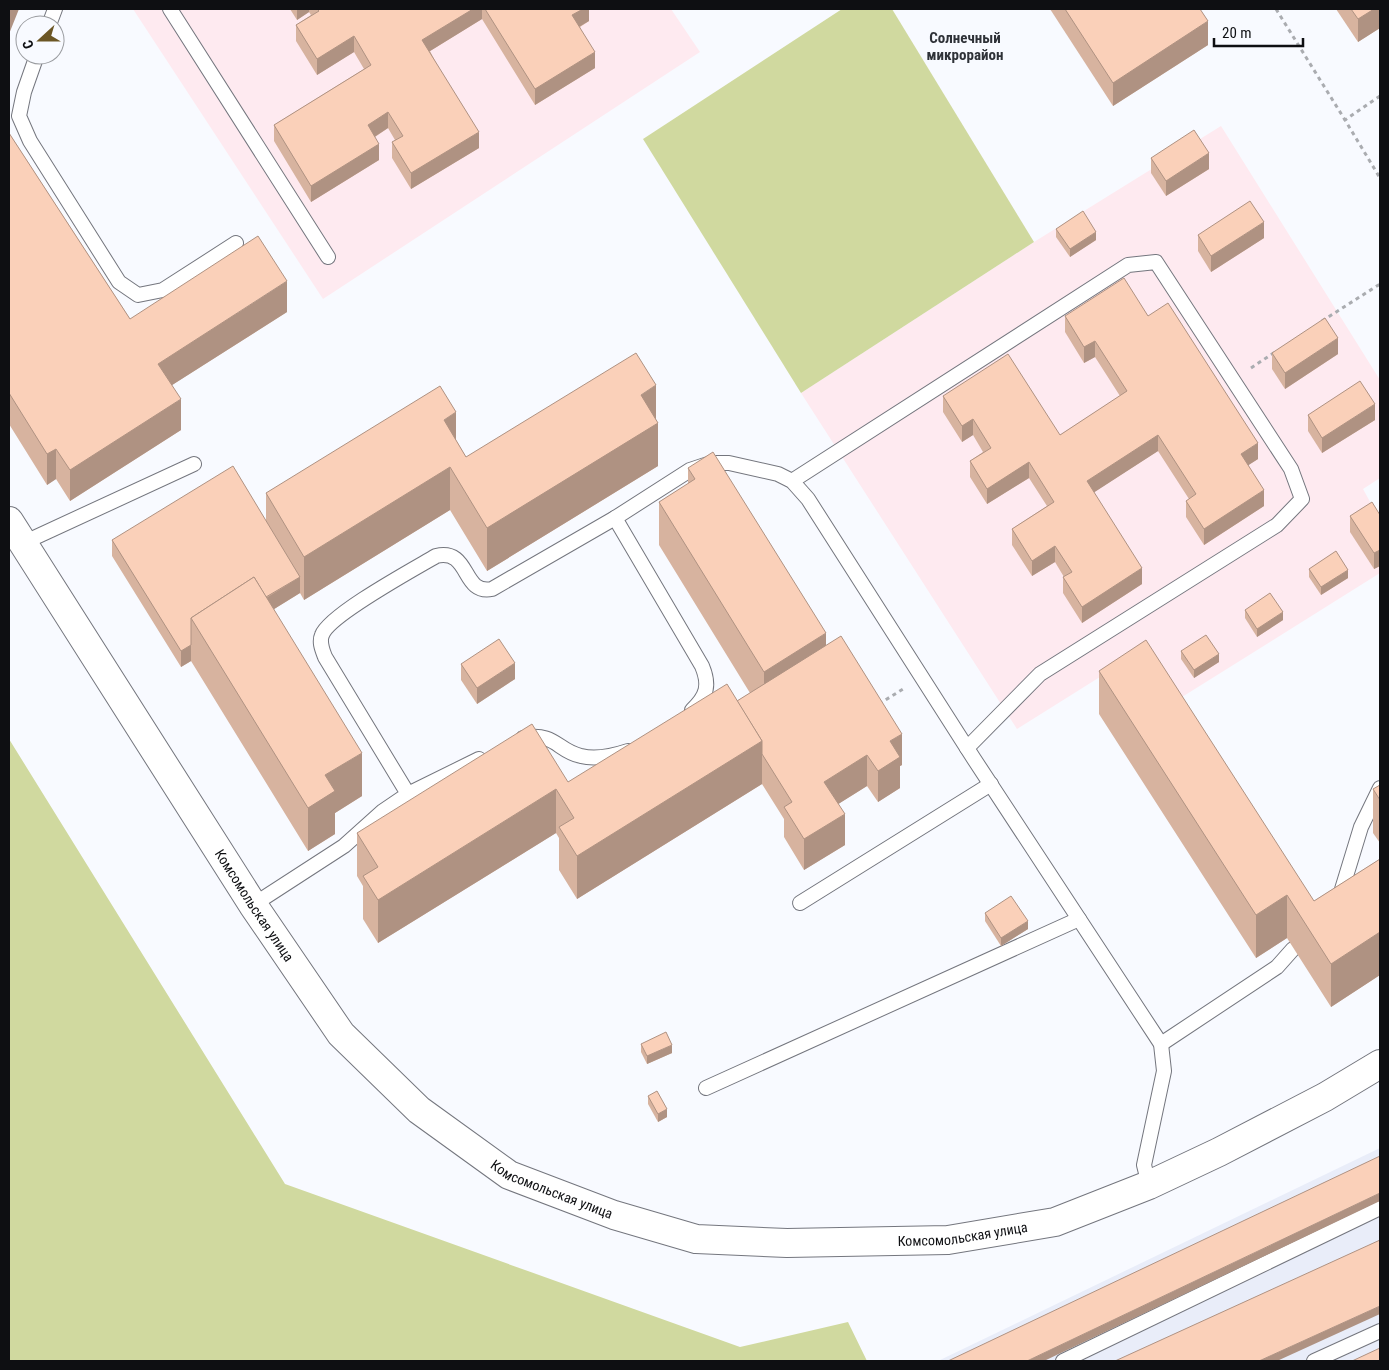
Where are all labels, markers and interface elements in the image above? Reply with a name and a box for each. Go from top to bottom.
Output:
north arrow [15,15,65,65]
scale bar [1214,15,1303,47]
text: 20 m [1222,24,1252,42]
district label: Солнечный микрорайон [927,29,1003,64]
text: С [19,38,37,51]
street label: Комсомольская улица [212,846,297,964]
street label: Комсомольская улица [488,1157,615,1222]
street label: Комсомольская улица [897,1219,1029,1249]

